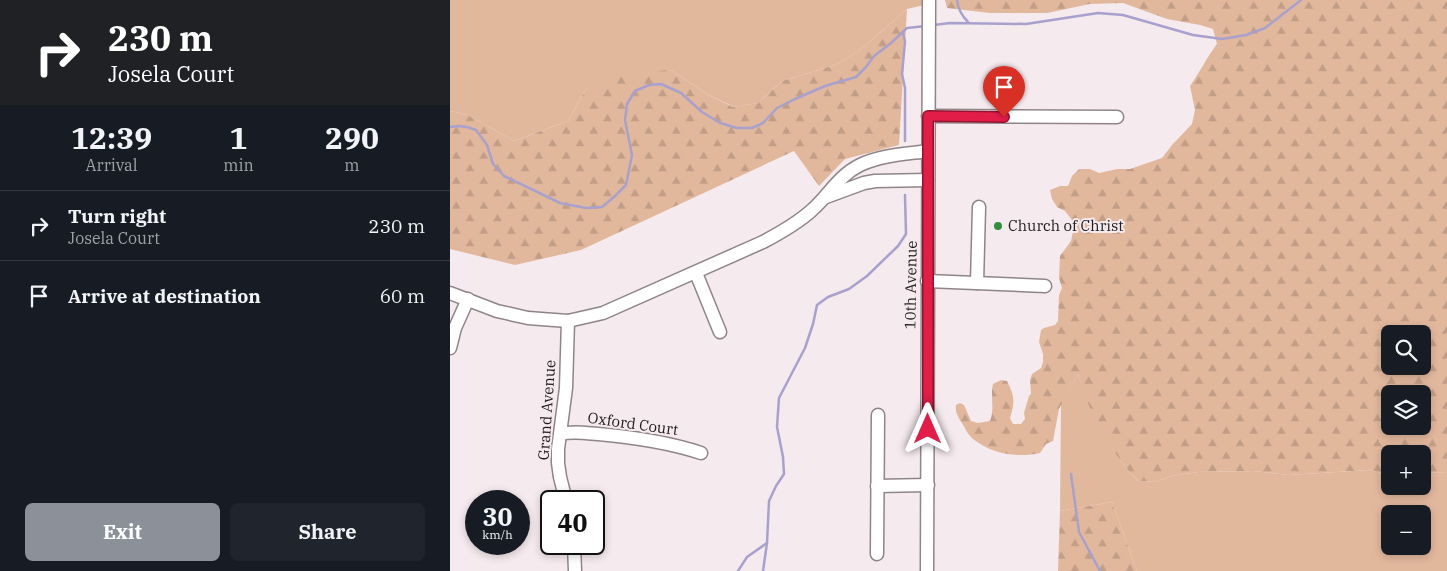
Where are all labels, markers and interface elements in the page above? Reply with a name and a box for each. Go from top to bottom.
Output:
text: 230 m [108,15,213,61]
icon: right [25,20,90,85]
text: Josela Court [108,59,234,88]
pin [983,66,1025,117]
icon: arrive [990,73,1018,101]
text: 12:39 [71,118,152,157]
text: 1 [230,118,248,157]
text: 290 [325,118,379,157]
text: Arrival [86,155,138,175]
text: min [223,155,254,175]
text: m [344,155,360,175]
text: Turn right [68,204,166,228]
icon: right [25,212,53,240]
text: 230 m [368,214,425,238]
place label: Church of Christ [1008,216,1124,235]
marker: Church of Christ [992,220,1004,232]
text: Josela Court [68,228,160,248]
street label: 10th Avenue [900,240,921,330]
icon: arrive [25,282,53,310]
text: Arrive at destination [68,284,261,308]
text: 60 m [380,284,425,308]
map controls [1381,325,1431,555]
button: search [1381,325,1431,375]
street label: Grand Avenue [534,359,559,461]
button: layers [1381,385,1431,435]
position arrow [901,402,953,454]
street label: Oxford Court [587,408,680,439]
button: + [1381,445,1431,495]
speed limit sign: 40 [540,490,605,555]
text: 30 [482,500,513,533]
button: Exit [25,503,220,561]
button: Share [230,503,425,561]
button: − [1381,505,1431,555]
text: km/h [482,527,513,542]

